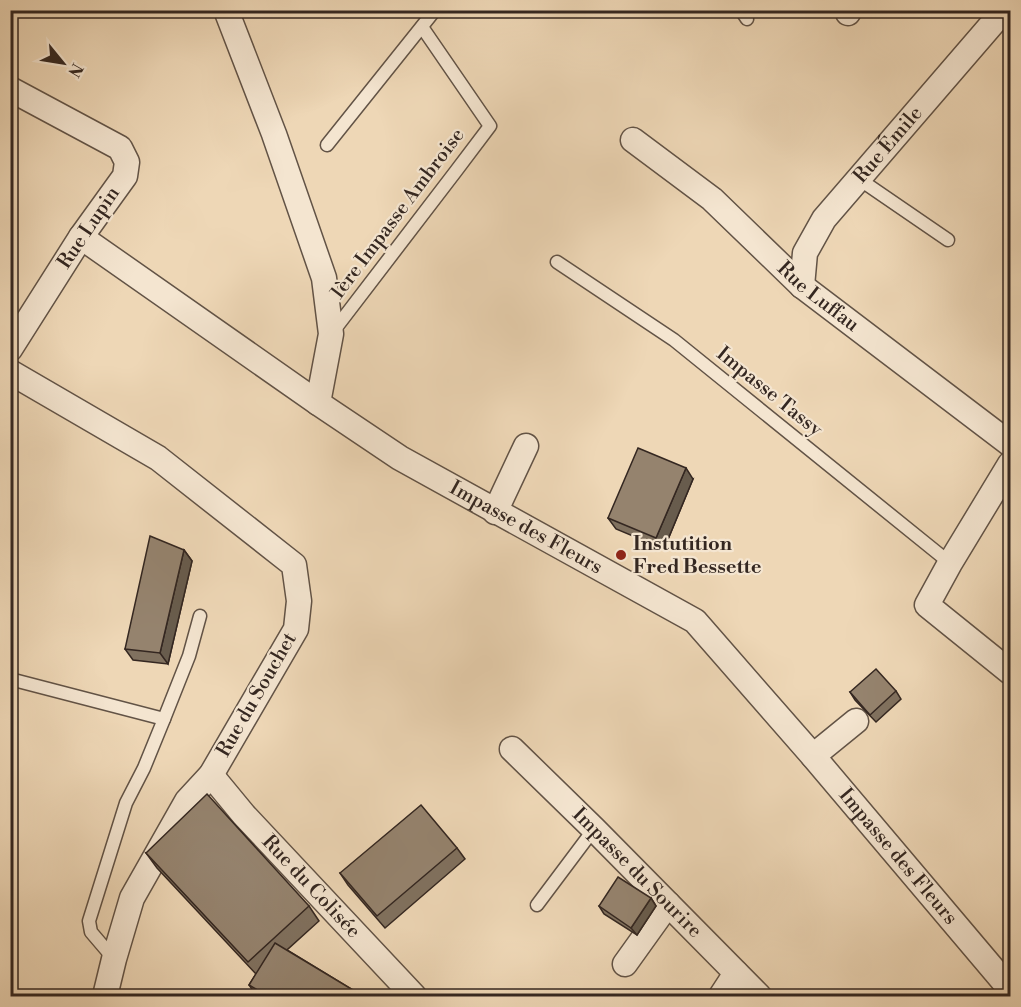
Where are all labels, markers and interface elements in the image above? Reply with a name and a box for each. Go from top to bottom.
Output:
north arrow [33,33,93,93]
text: N [63,60,87,81]
street label: Rue Émile [848,101,928,188]
street label: 1ère Impasse Ambroise [326,124,470,304]
street label: Rue Lupin [52,182,126,274]
street label: Rue Luffau [772,256,865,338]
street label: Impasse Tassy [711,342,827,443]
street label: Impasse des Fleurs [445,475,607,580]
place label: Instutition Fred Bessette [633,532,762,580]
marker: Instutition Fred Bessette [614,548,628,562]
street label: Rue du Souchet [211,628,303,762]
street label: Impasse des Fleurs [833,783,963,930]
street label: Impasse du Sourire [567,802,707,943]
street label: Rue du Colisée [257,830,366,944]

